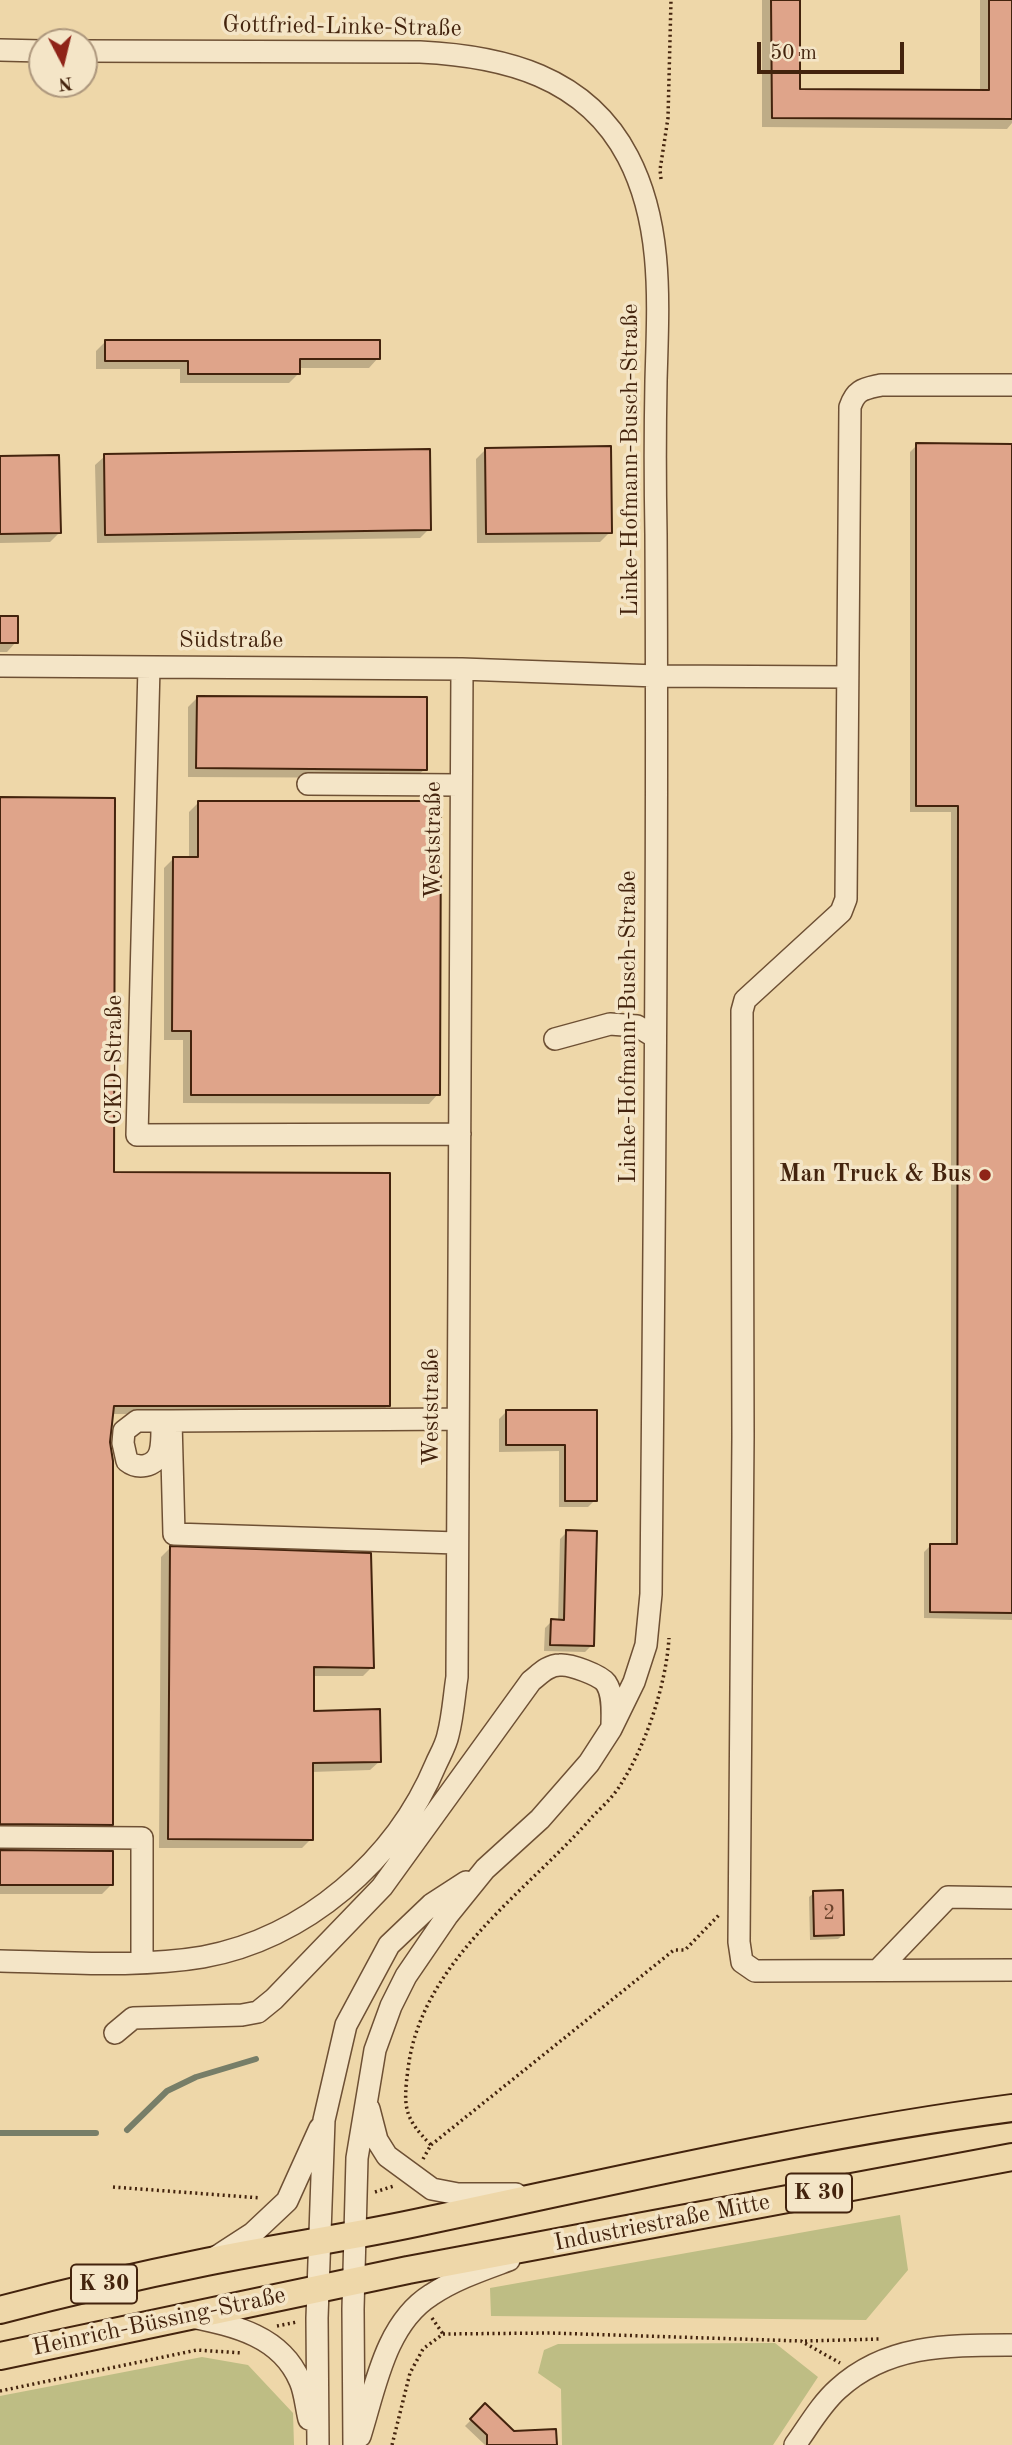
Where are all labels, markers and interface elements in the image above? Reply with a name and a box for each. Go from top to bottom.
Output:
street label: Gottfried-Linke-Straße [222,11,462,43]
north arrow [28,28,98,98]
scale bar [760,28,907,72]
text: 50 m [770,43,817,64]
text: N [57,72,74,93]
street label: Linke-Hofmann-Busch-Straße [617,303,645,617]
street label: Südstraße [179,627,283,655]
street label: Weststraße [420,781,448,899]
street label: Linke-Hofmann-Busch-Straße [615,870,643,1184]
street label: CKD-Straße [101,995,129,1125]
place label: Man Truck & Bus [779,1161,971,1189]
marker: Man Truck & Bus [977,1167,993,1183]
street label: Weststraße [418,1348,446,1466]
house number: 2 [823,1900,835,1926]
road number: K 30 [786,2174,852,2212]
street label: Industriestraße Mitte [552,2188,772,2258]
road number: K 30 [71,2264,137,2304]
street label: Heinrich-Büssing-Straße [30,2281,288,2363]

